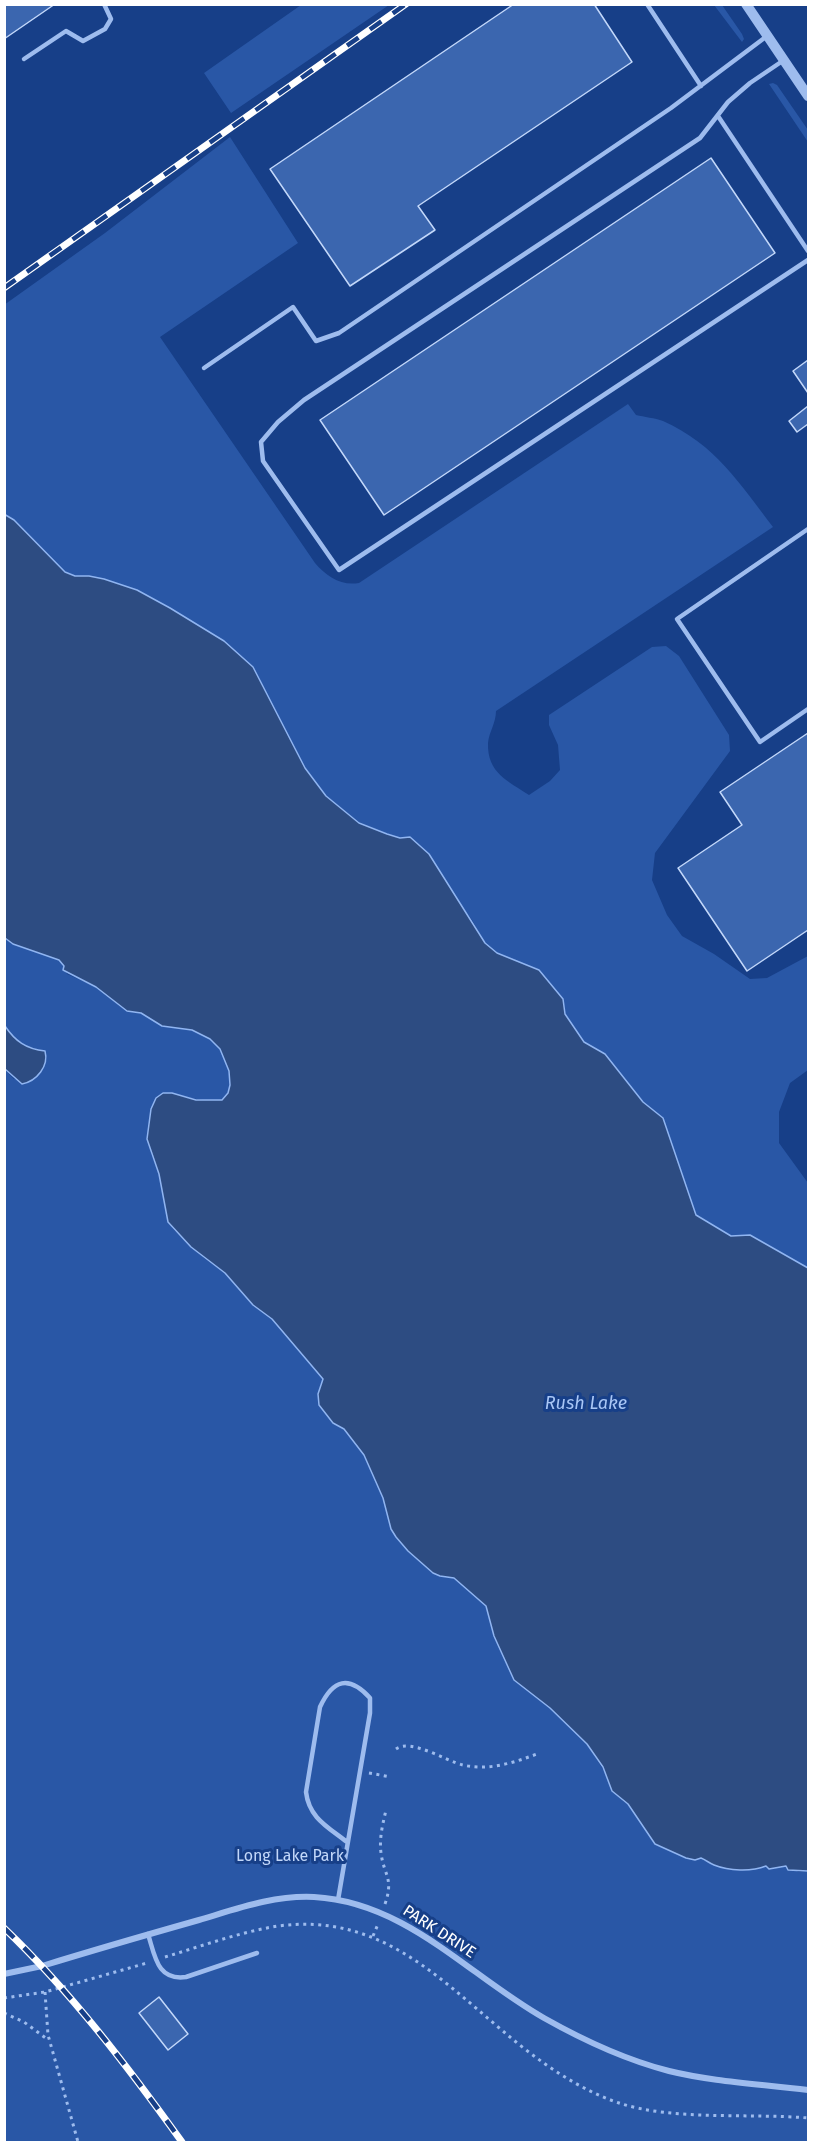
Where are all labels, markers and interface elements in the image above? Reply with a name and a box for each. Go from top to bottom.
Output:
water label: Rush Lake [545,1393,627,1415]
park label: Long Lake Park [236,1847,344,1867]
street label: PARK DRIVE [399,1901,479,1963]

